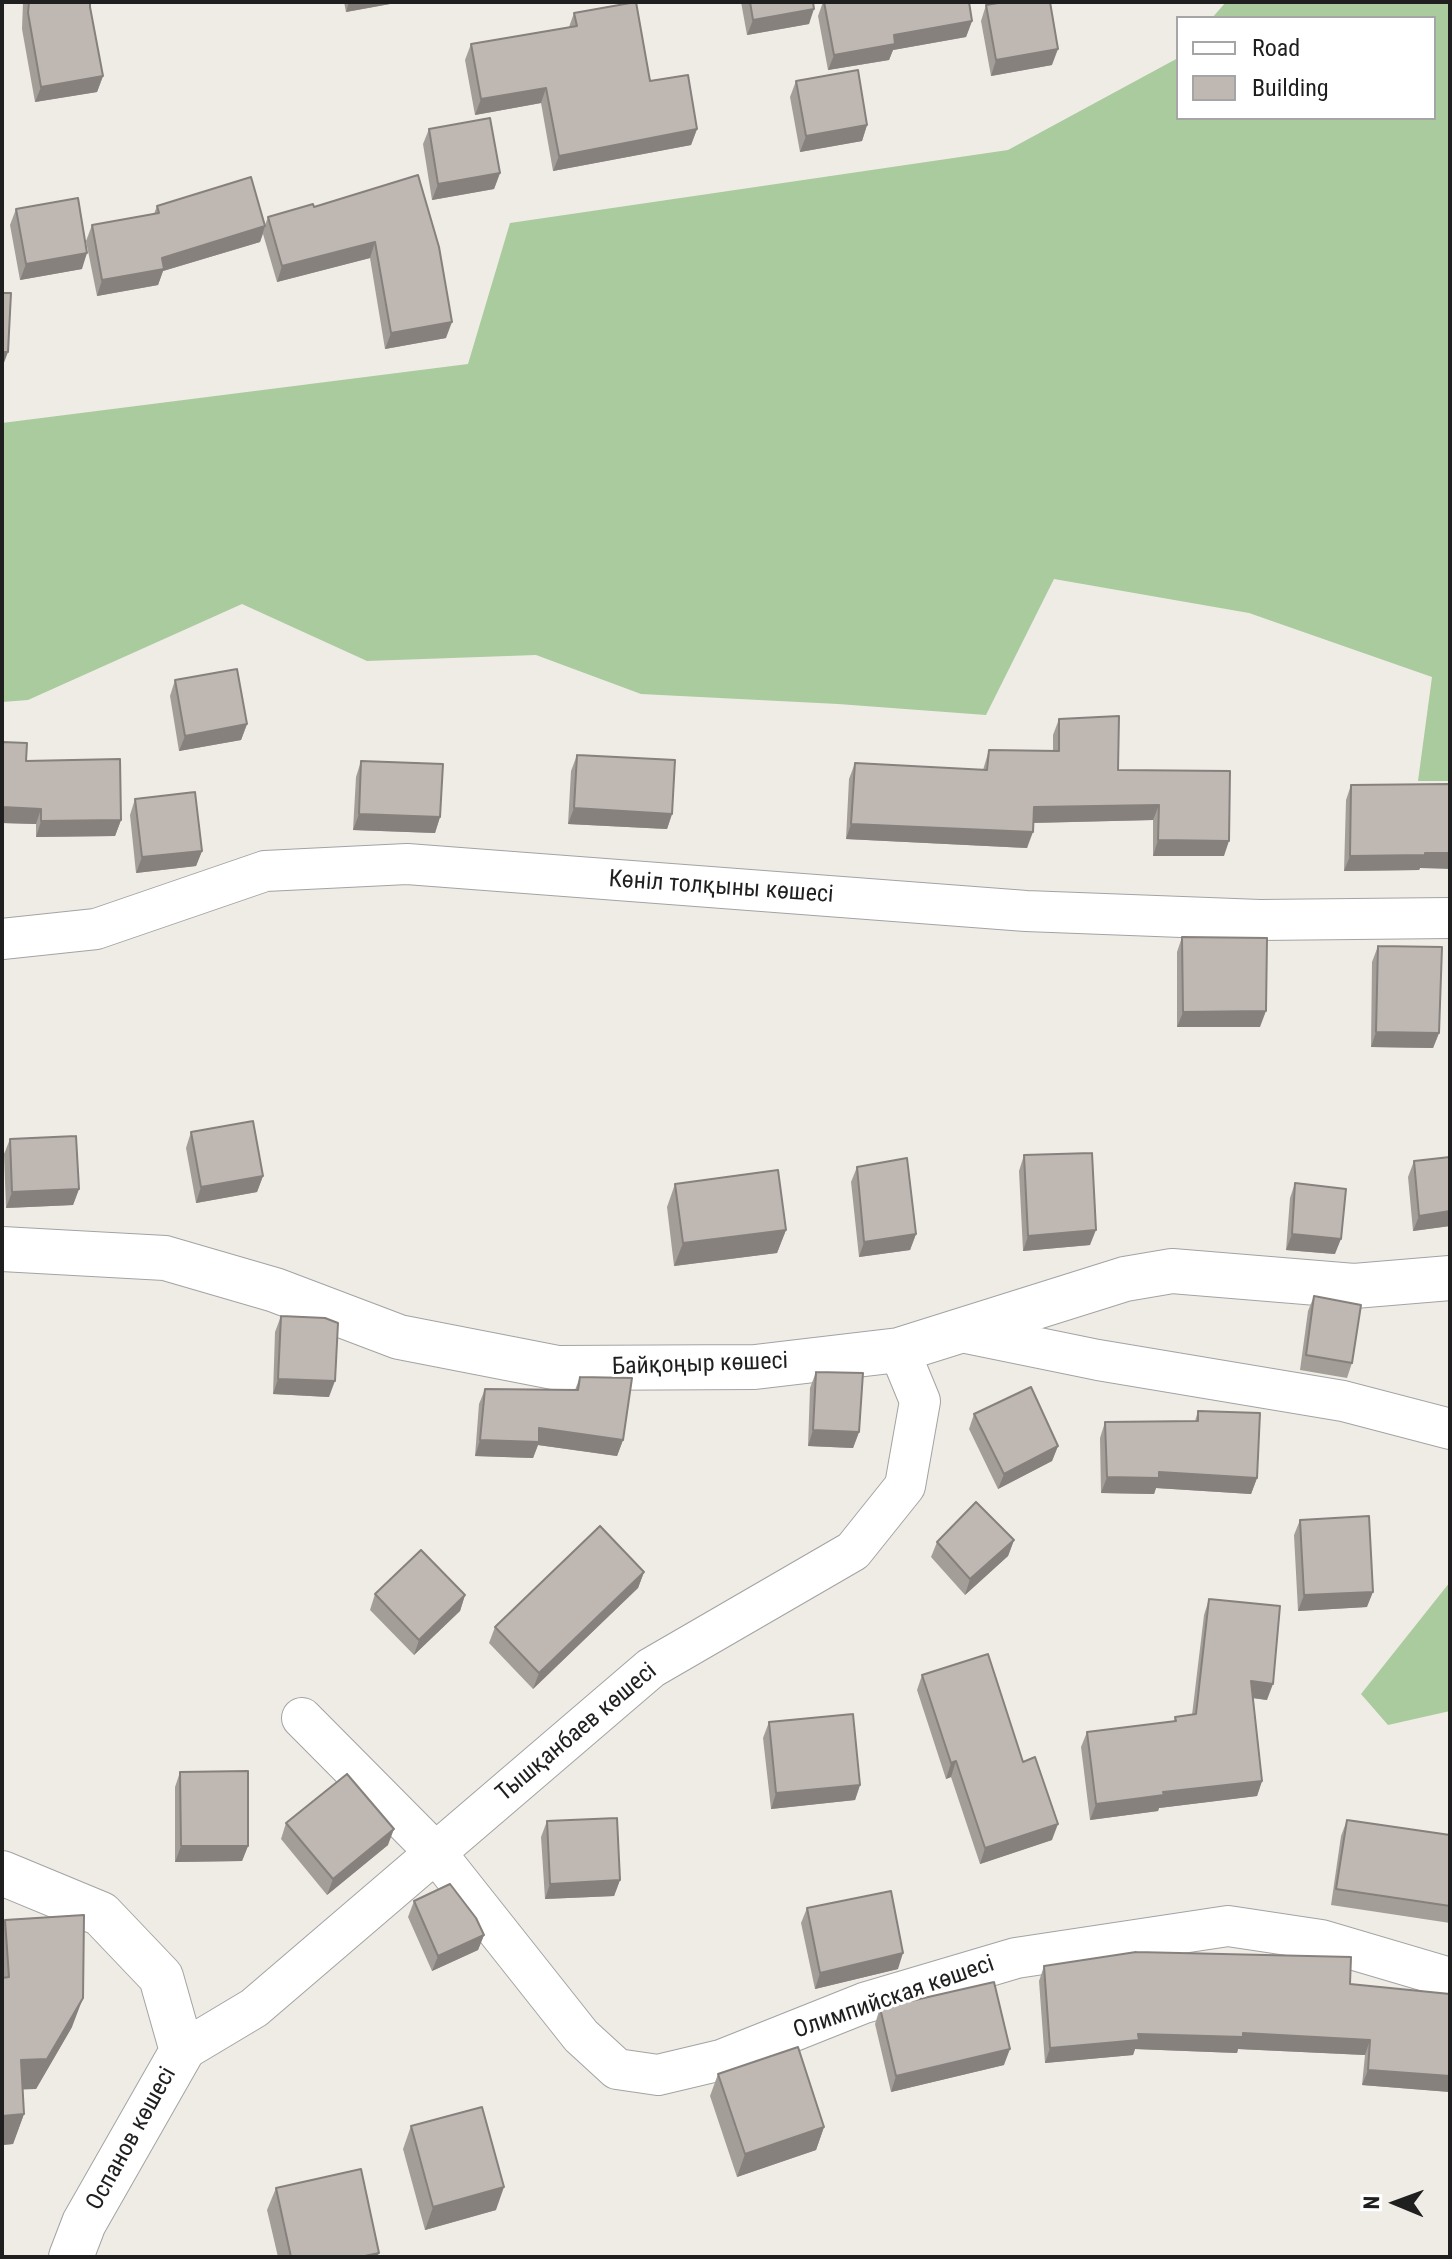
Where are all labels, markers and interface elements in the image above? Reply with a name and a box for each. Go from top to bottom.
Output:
legend [1176,16,1436,120]
text: Road [1252,34,1300,62]
text: Building [1252,74,1329,102]
street label: Көніл толқыны көшесі [608,866,834,910]
street label: Байқоңыр көшесі [611,1348,789,1382]
street label: Тышқанбаев көшесі [491,1658,663,1808]
street label: Олимпийская көшесі [790,1950,998,2046]
street label: Оспанов көшесі [81,2062,183,2216]
north arrow [1356,2163,1436,2243]
text: N [1359,2196,1384,2210]

